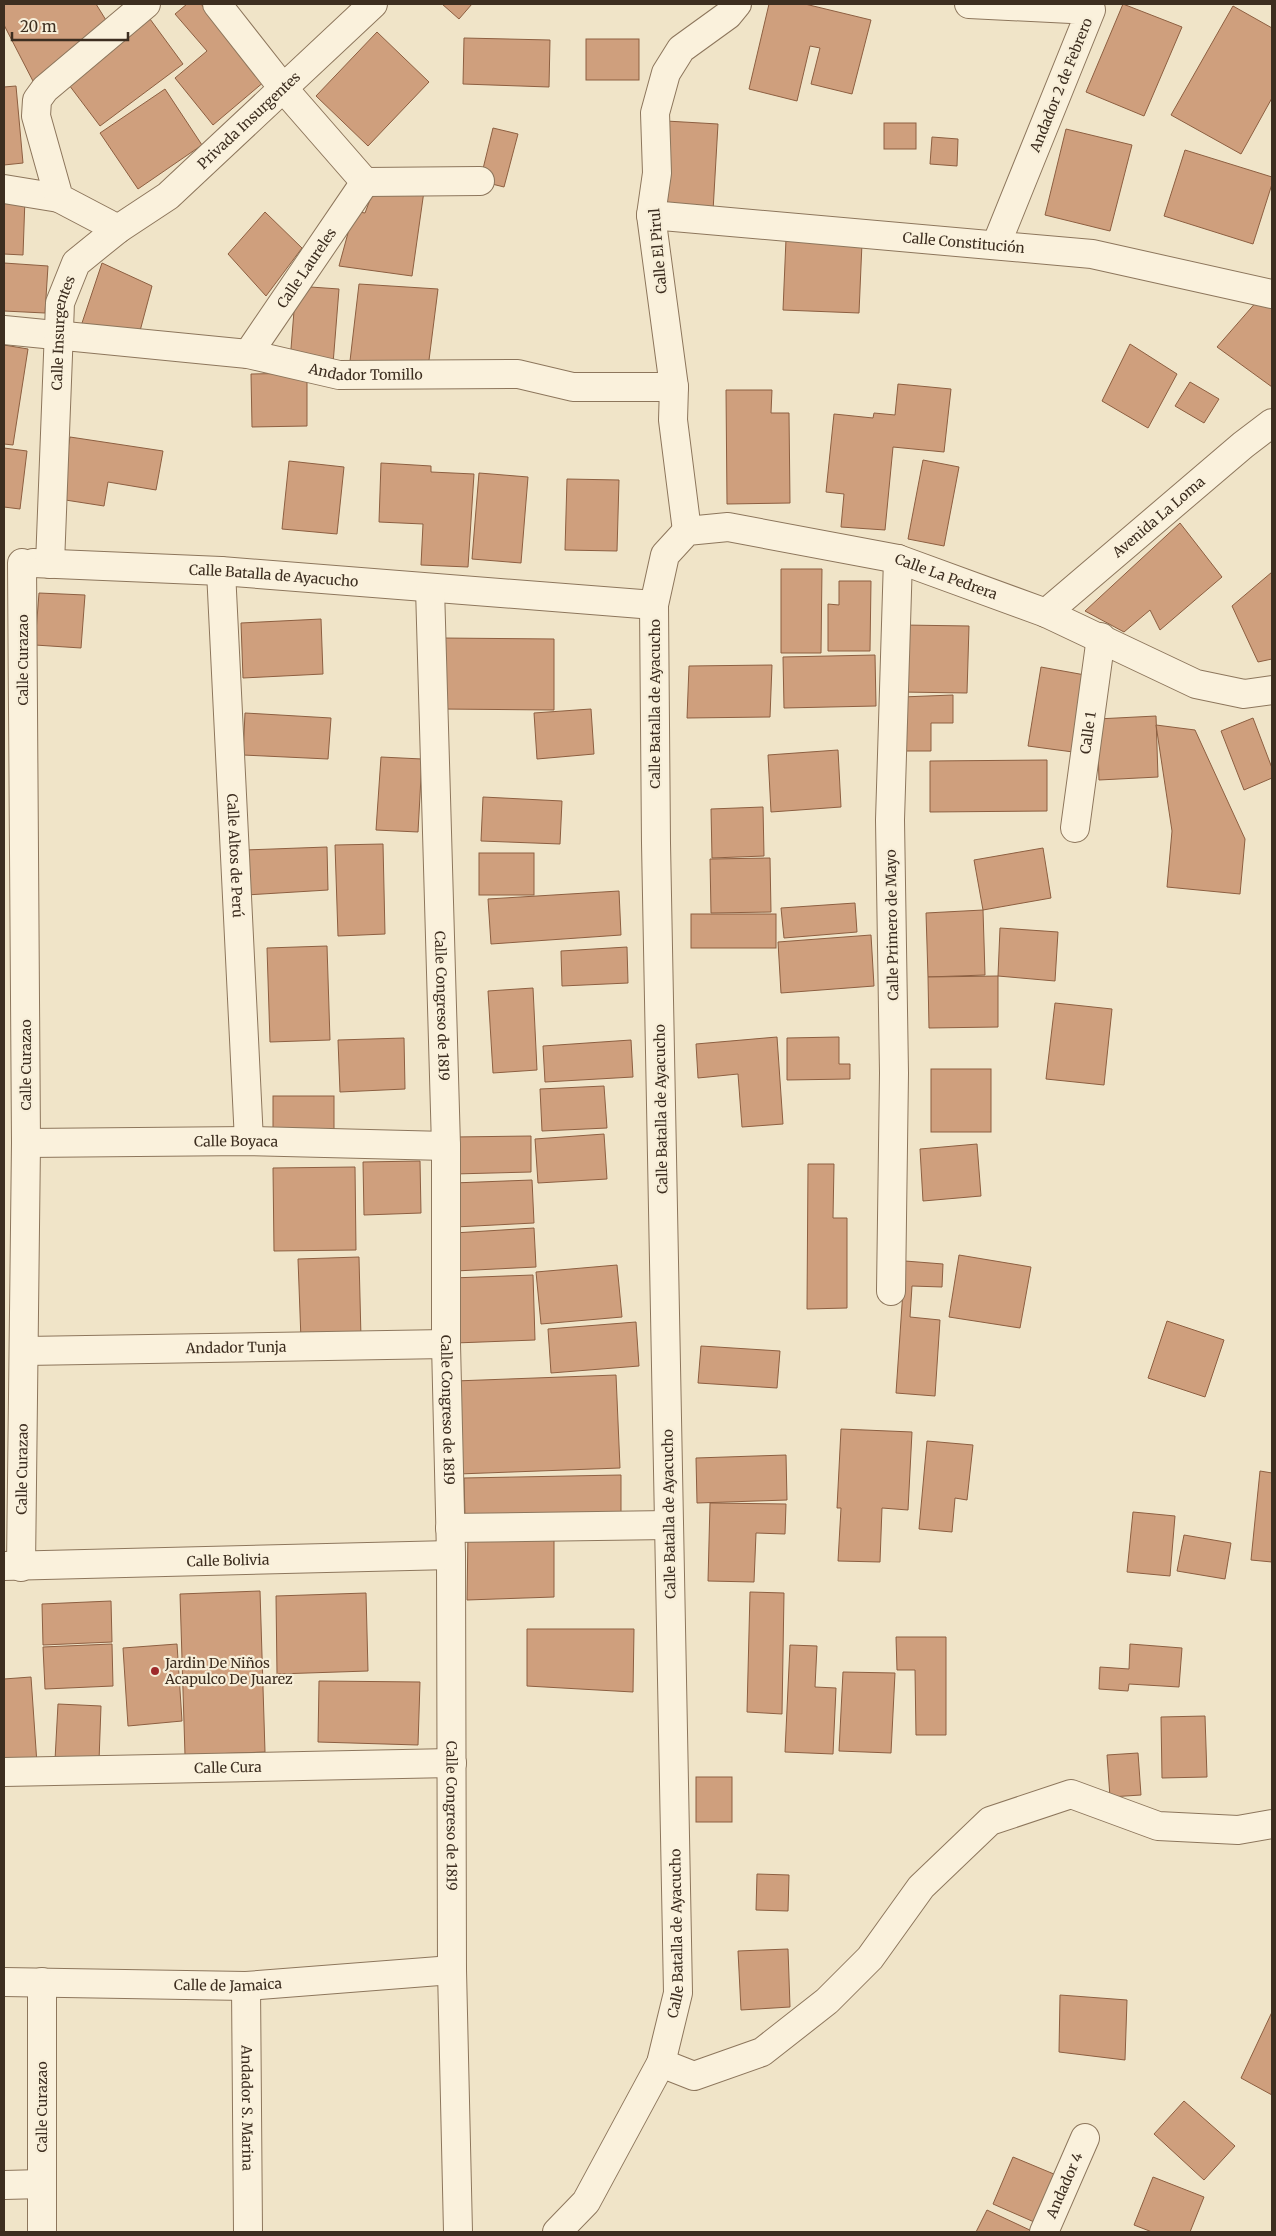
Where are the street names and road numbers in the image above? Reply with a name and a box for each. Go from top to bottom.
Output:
street label: Andador 2 de Febrero [1025,15,1096,156]
street label: Privada Insurgentes [194,68,304,173]
street label: Calle El Pirul [645,207,671,294]
street label: Calle Laureles [273,224,340,312]
street label: Calle Constitución [902,228,1026,257]
street label: Calle Insurgentes [48,273,79,391]
street label: Andador Tomillo [306,359,423,384]
street label: Avenida La Loma [1108,472,1209,562]
street label: Calle La Pedrera [892,550,1000,604]
street label: Calle Batalla de Ayacucho [189,561,359,591]
street label: Calle Curazao [14,614,32,706]
street label: Calle Batalla de Ayacucho [646,619,664,789]
street label: Calle 1 [1076,711,1100,755]
street label: Calle Altos de Perú [223,793,247,918]
street label: Calle Primero de Mayo [882,849,902,1001]
street label: Calle Congreso de 1819 [431,931,453,1081]
street label: Calle Curazao [17,1019,35,1111]
street label: Calle Batalla de Ayacucho [651,1024,671,1194]
street label: Calle Boyaca [194,1132,279,1151]
street label: Calle Congreso de 1819 [437,1335,458,1485]
street label: Andador Tunja [184,1338,287,1357]
street label: Calle Curazao [13,1423,32,1515]
street label: Calle Batalla de Ayacucho [659,1429,679,1599]
street label: Calle Bolivia [186,1550,270,1571]
street label: Calle Congreso de 1819 [442,1741,461,1891]
street label: Calle Cura [194,1758,262,1777]
street label: Calle Batalla de Ayacucho [663,1849,687,2020]
street label: Calle de Jamaica [174,1974,283,1995]
street label: Andador S. Marina [237,2044,257,2171]
street label: Calle Curazao [33,2061,51,2153]
street label: Andador 4 [1042,2149,1087,2222]

